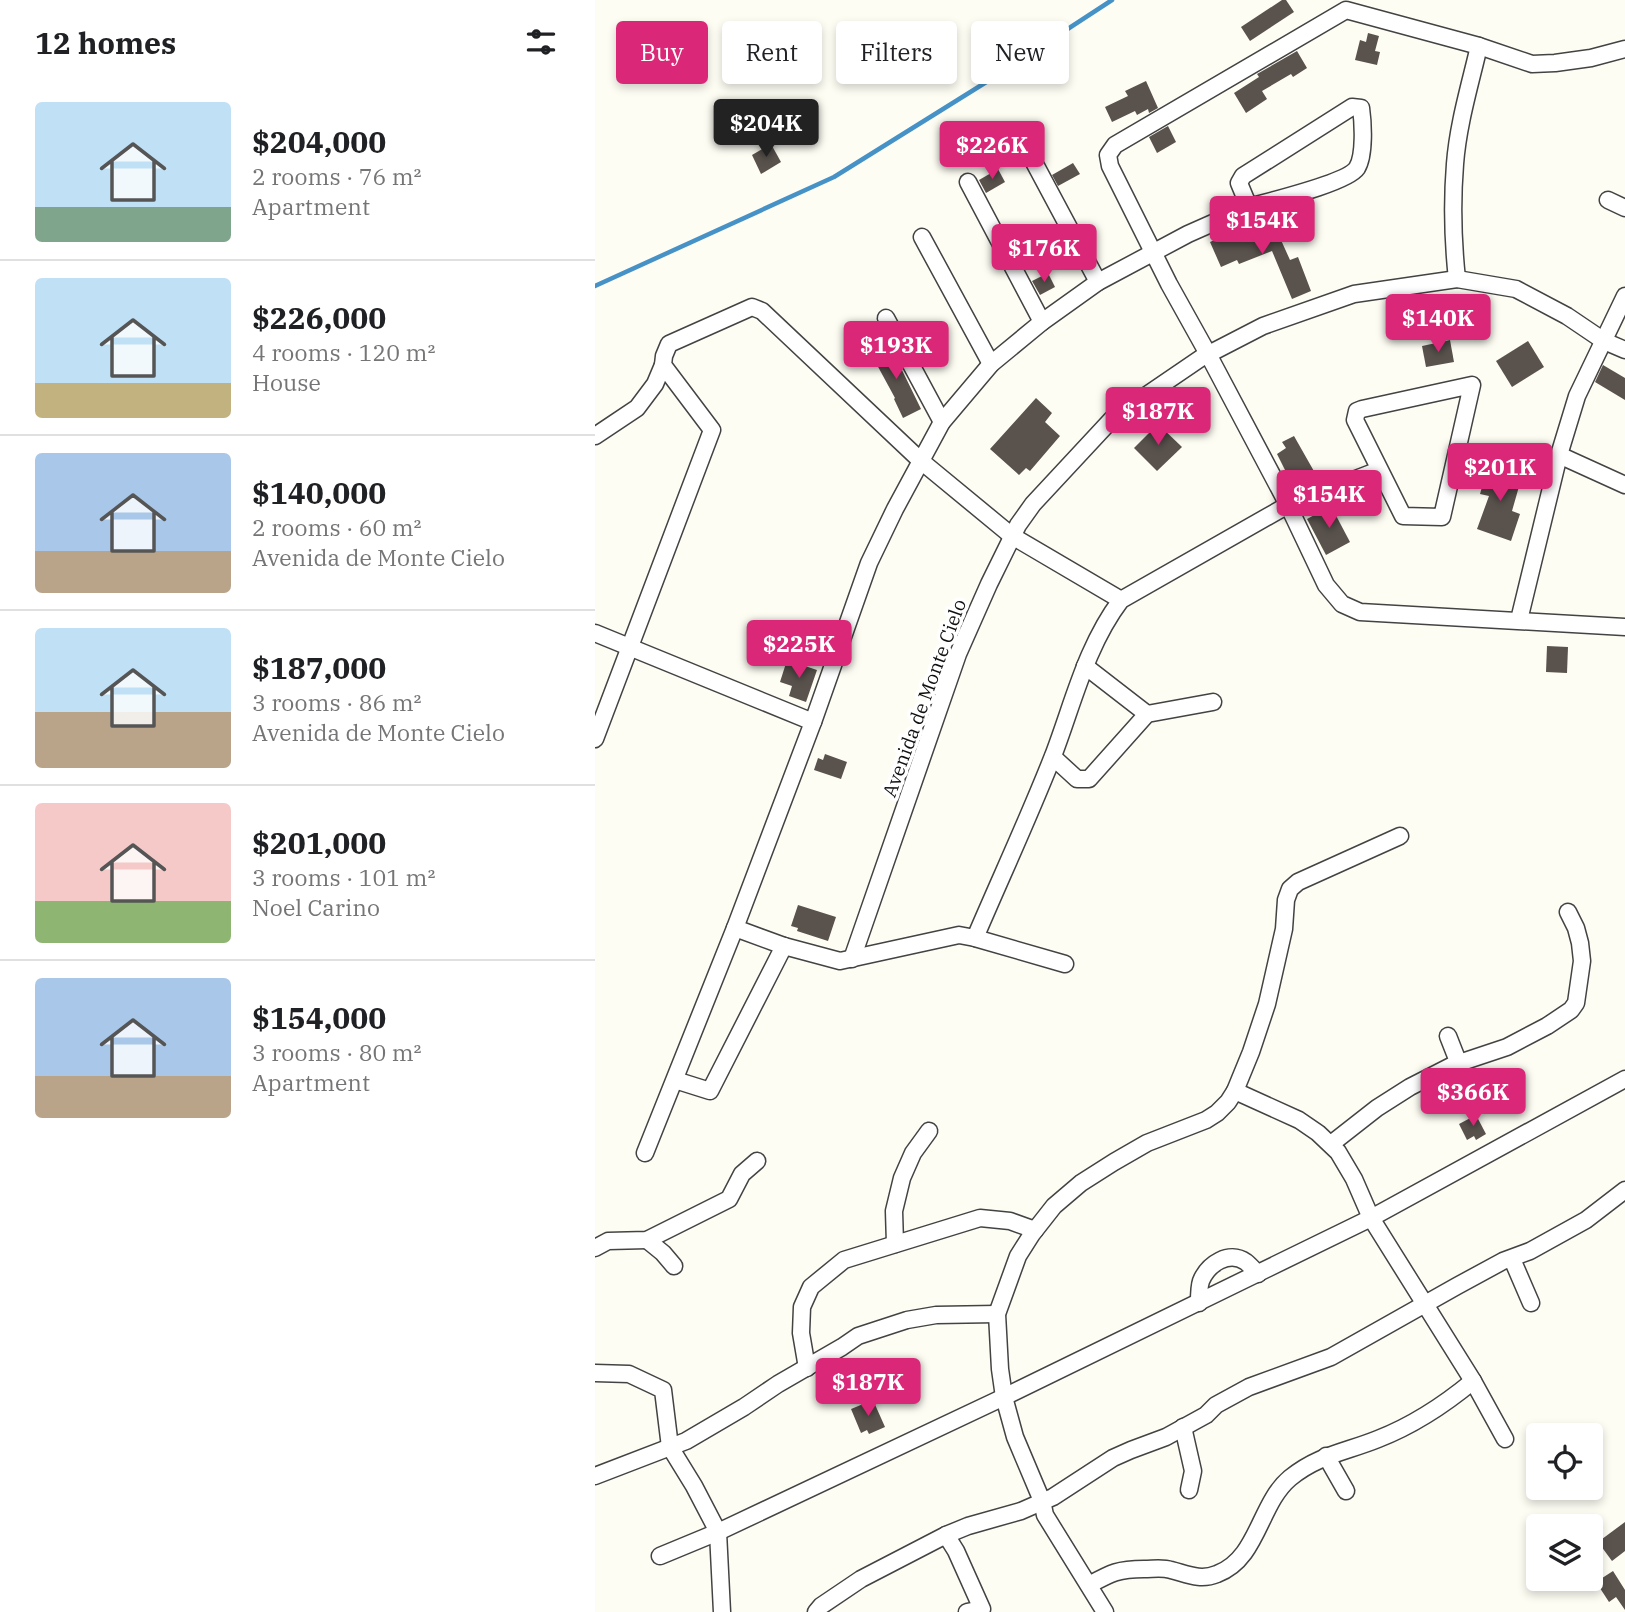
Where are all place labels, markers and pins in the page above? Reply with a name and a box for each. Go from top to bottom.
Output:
pin: $204K [717,100,815,159]
pin: $226K [943,122,1041,181]
pin: $154K [1213,196,1311,256]
pin: $176K [995,224,1093,284]
pin: $140K [1389,294,1487,354]
pin: $193K [847,322,945,381]
pin: $187K [1109,388,1207,447]
pin: $201K [1451,444,1549,503]
pin: $154K [1280,470,1378,530]
pin: $225K [750,620,848,680]
pin: $366K [1424,1068,1522,1128]
pin: $187K [819,1358,917,1418]

